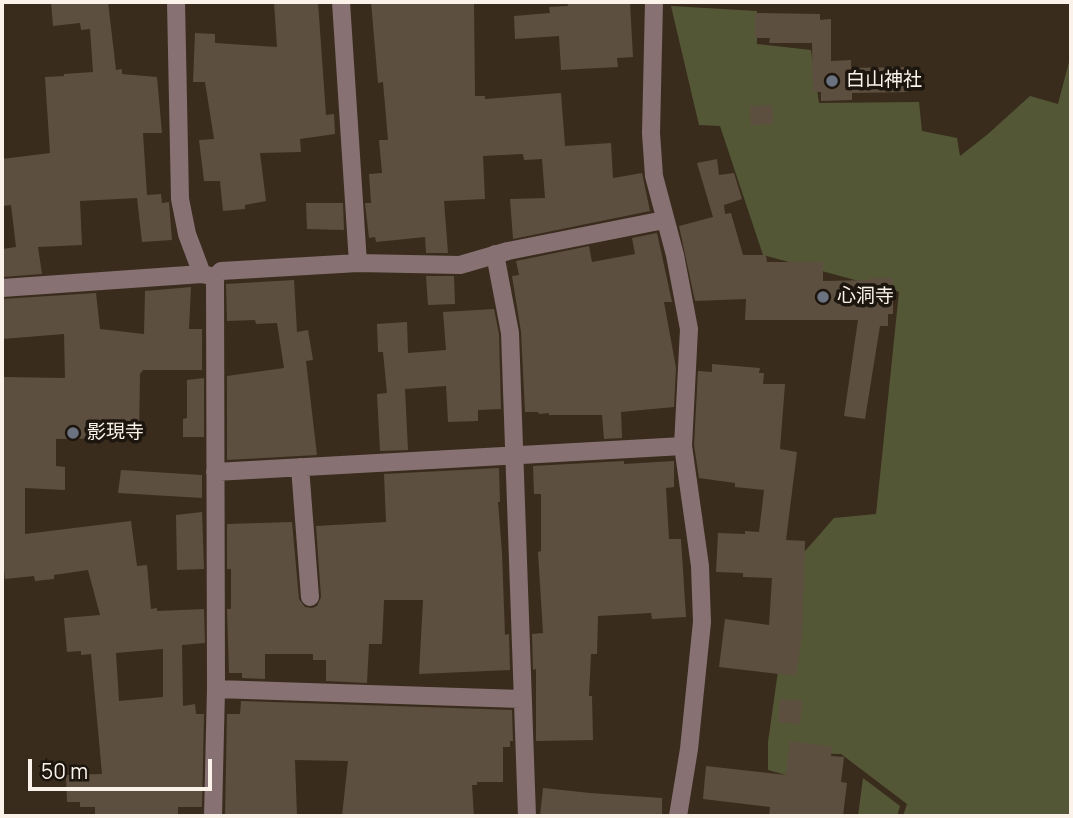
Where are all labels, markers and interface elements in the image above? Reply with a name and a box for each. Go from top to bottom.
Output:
place label: 白山神社 [846,70,922,92]
marker: 白山神社 [824,73,840,89]
place label: 心洞寺 [837,286,894,308]
marker: 心洞寺 [815,289,831,305]
place label: 影現寺 [87,422,144,444]
marker: 影現寺 [65,425,81,441]
scale bar [32,744,215,788]
text: 50 m [41,757,88,785]

